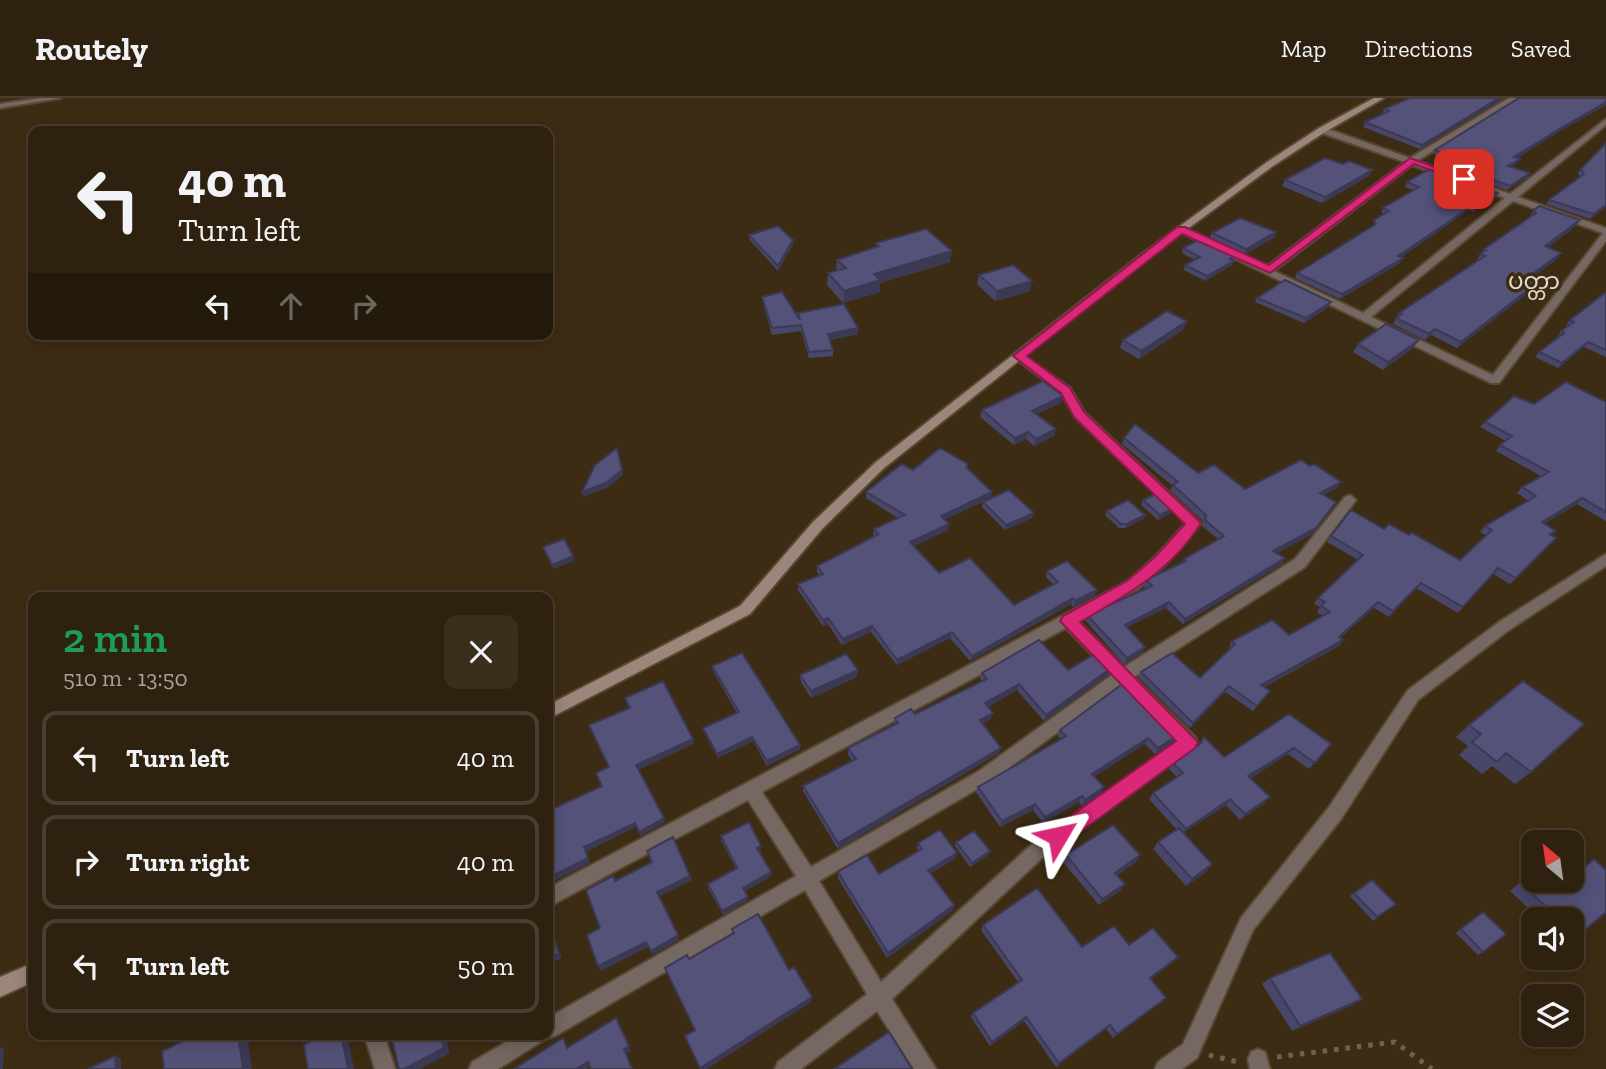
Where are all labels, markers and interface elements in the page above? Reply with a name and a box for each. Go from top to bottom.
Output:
text: Routely [35,29,148,68]
text: Map [1281,34,1327,63]
text: Directions [1365,34,1473,63]
text: Saved [1511,34,1571,63]
pin [1434,149,1494,209]
text: 40 m [178,151,286,210]
icon: left [63,154,154,245]
icon: arrive [1445,160,1483,198]
text: Turn left [178,211,300,249]
district label: ပတ္တာ [1508,267,1560,300]
icon: left [199,287,237,325]
icon: ahead [272,287,310,325]
icon: right [345,287,383,325]
text: 2 min [63,612,167,663]
button: close [444,615,518,689]
text: 510 m · 13:50 [63,664,188,692]
icon: left [67,739,105,777]
text: Turn left [126,742,229,774]
text: 40 m [457,742,514,774]
position arrow [1021,799,1095,873]
north arrow [1521,830,1584,892]
map controls [1521,830,1584,1047]
icon: right [67,843,105,881]
text: Turn right [126,846,249,878]
text: 40 m [457,846,514,878]
button: sound [1521,907,1584,970]
icon: left [67,947,105,985]
text: Turn left [126,950,229,982]
text: 50 m [457,950,514,982]
button: layers [1521,984,1584,1047]

